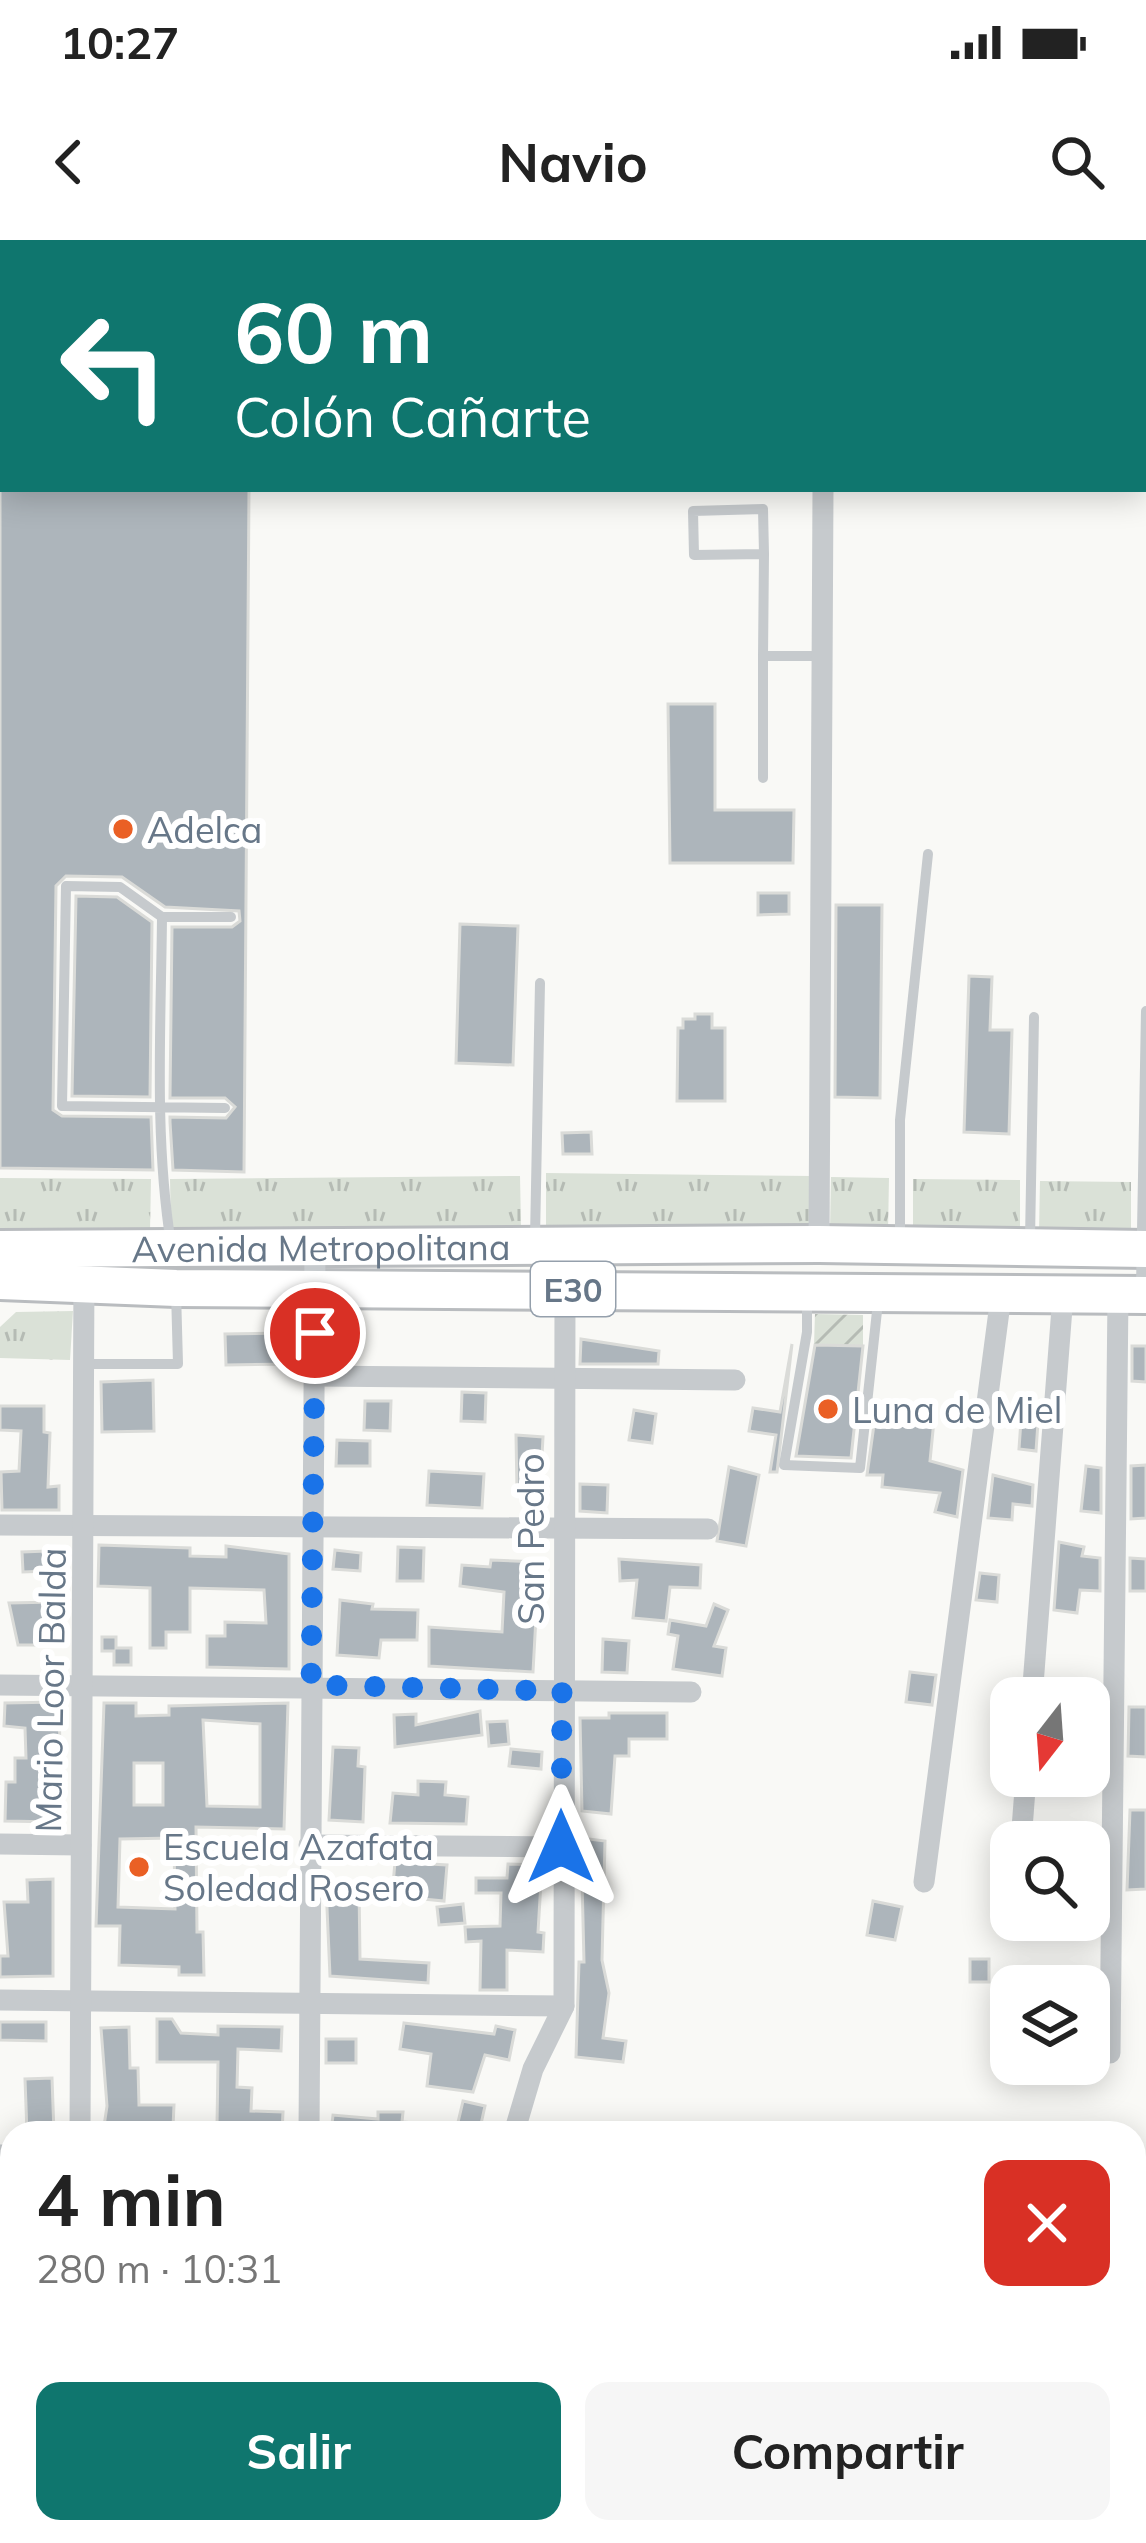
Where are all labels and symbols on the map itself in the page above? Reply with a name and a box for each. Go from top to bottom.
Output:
place label: Adelca [147,807,262,852]
marker: Adelca [110,816,136,842]
street label: Avenida Metropolitana [131,1223,511,1271]
road number: E30 [531,1262,615,1316]
pin [264,1282,366,1384]
place label: Luna de Miel [852,1387,1062,1432]
marker: Luna de Miel [815,1396,841,1422]
street label: San Pedro [508,1453,553,1625]
street label: Mario Loor Balda [25,1547,75,1833]
north arrow [990,1677,1110,1797]
position arrow [498,1784,624,1910]
place label: Escuela Azafata Soledad Rosero [163,1824,434,1910]
marker: Escuela Azafata Soledad Rosero [126,1854,152,1880]

